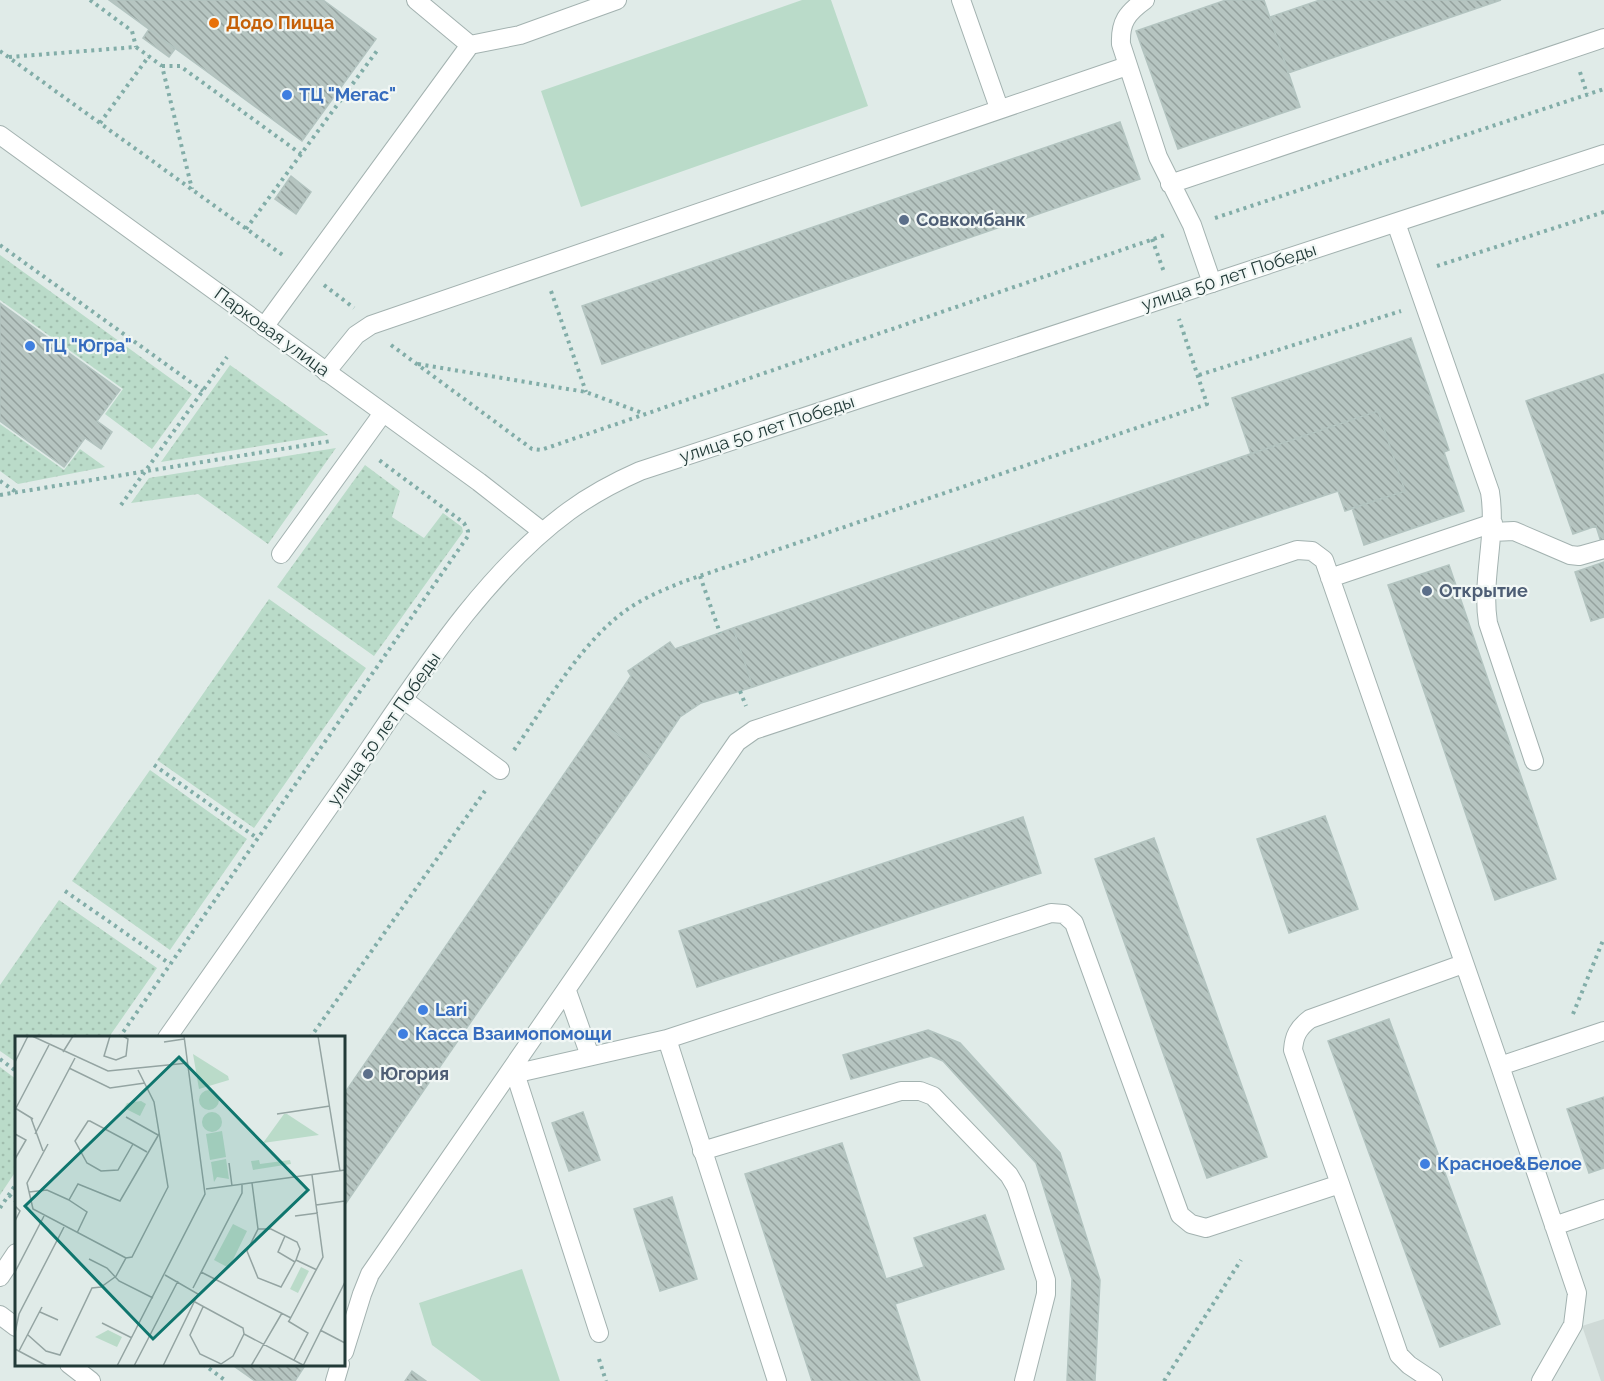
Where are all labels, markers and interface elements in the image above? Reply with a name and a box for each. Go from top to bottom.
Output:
place label: Додо Пицца [226,12,334,33]
marker: Додо Пицца [207,16,221,30]
place label: ТЦ "Мегас" [299,84,396,105]
marker: ТЦ "Мегас" [280,88,294,102]
place label: Совкомбанк [916,209,1026,230]
marker: Совкомбанк [897,213,911,227]
street label: улица 50 лет Победы [1139,238,1319,315]
street label: Парковая улица [211,283,334,380]
place label: ТЦ "Югра" [42,335,132,356]
marker: ТЦ "Югра" [23,339,37,353]
street label: улица 50 лет Победы [677,390,857,467]
place label: Открытие [1439,580,1528,601]
marker: Открытие [1420,584,1434,598]
street label: улица 50 лет Победы [323,648,445,810]
place label: Lari [435,999,467,1020]
marker: Lari [416,1003,430,1017]
place label: Касса Взаимопомощи [415,1023,612,1044]
marker: Касса Взаимопомощи [396,1027,410,1041]
inset map [15,1036,345,1366]
place label: Югория [380,1063,449,1084]
marker: Югория [361,1067,375,1081]
place label: Красное&Белое [1437,1153,1582,1174]
marker: Красное&Белое [1418,1157,1432,1171]

